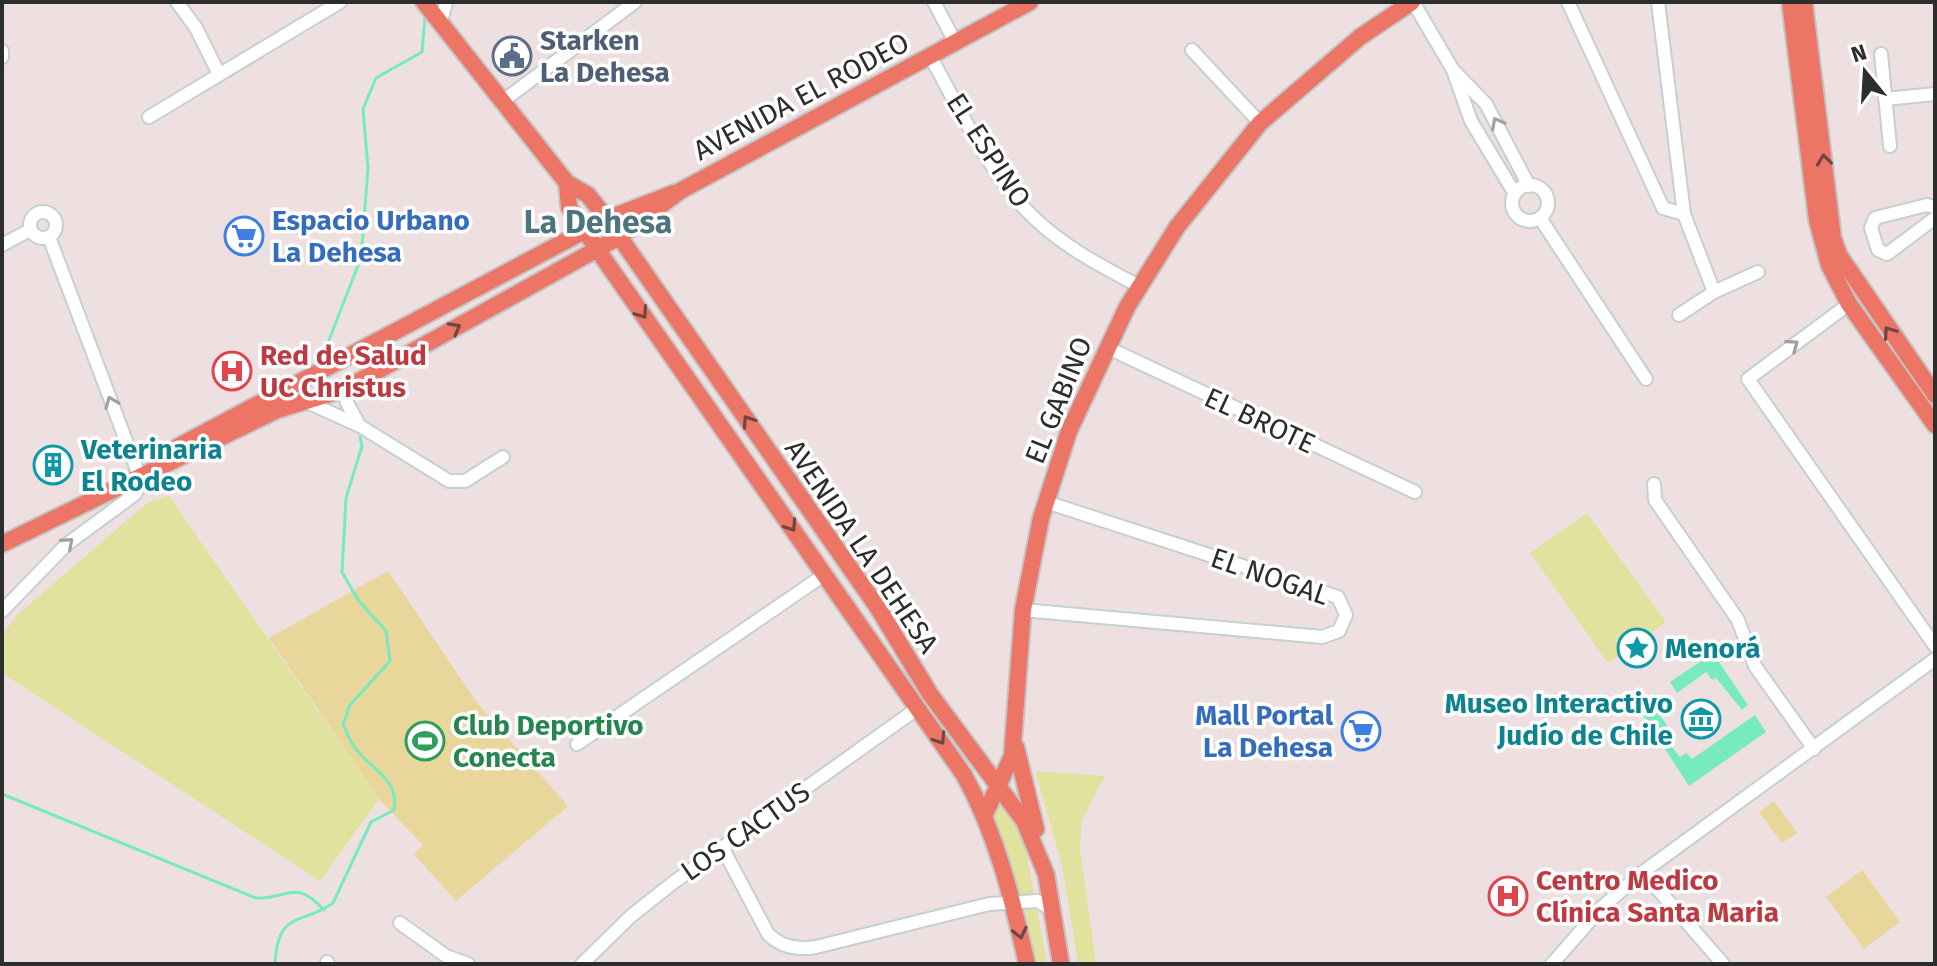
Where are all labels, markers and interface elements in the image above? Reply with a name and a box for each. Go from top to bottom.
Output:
place label: Starken La Dehesa [540,24,670,89]
street label: AVENIDA EL RODEO [688,26,915,167]
north arrow [1825,32,1905,112]
public building icon: Starken La Dehesa [491,35,533,77]
text: N [1848,38,1870,69]
street label: EL ESPINO [940,87,1038,213]
one-way arrow [1491,117,1506,132]
one-way arrow [1816,153,1833,167]
district label: La Dehesa [524,203,672,241]
place label: Espacio Urbano La Dehesa [272,204,470,269]
supermarket icon: Espacio Urbano La Dehesa [223,215,265,257]
one-way arrow [632,305,647,319]
one-way arrow [447,323,461,338]
one-way arrow [1884,326,1899,340]
street label: EL GABINO [1018,332,1099,468]
place label: Red de Salud UC Christus [260,339,427,404]
one-way arrow [1784,341,1799,355]
hospital icon: Red de Salud UC Christus [211,350,253,392]
street label: EL BROTE [1199,381,1320,460]
one-way arrow [104,396,121,410]
one-way arrow [743,415,758,430]
place label: Veterinaria El Rodeo [80,433,223,498]
street label: AVENIDA LA DEHESA [778,433,945,659]
building icon: Veterinaria El Rodeo [32,444,74,486]
one-way arrow [782,517,797,532]
one-way arrow [59,539,74,553]
street label: EL NOGAL [1207,541,1333,612]
place icon: Menorá [1616,627,1658,669]
place label: Menorá [1665,632,1761,665]
place label: Museo Interactivo Judío de Chile [1445,687,1673,752]
museum icon: Museo Interactivo Judío de Chile [1680,698,1722,740]
place label: Mall Portal La Dehesa [1195,699,1334,764]
place label: Club Deportivo Conecta [453,709,644,774]
supermarket icon: Mall Portal La Dehesa [1340,710,1382,752]
sports icon: Club Deportivo Conecta [404,720,446,762]
one-way arrow [930,731,945,745]
street label: LOS CACTUS [675,775,816,888]
place label: Centro Medico Clínica Santa Maria [1536,864,1779,929]
hospital icon: Centro Medico Clínica Santa Maria [1487,875,1529,917]
one-way arrow [1011,925,1028,939]

